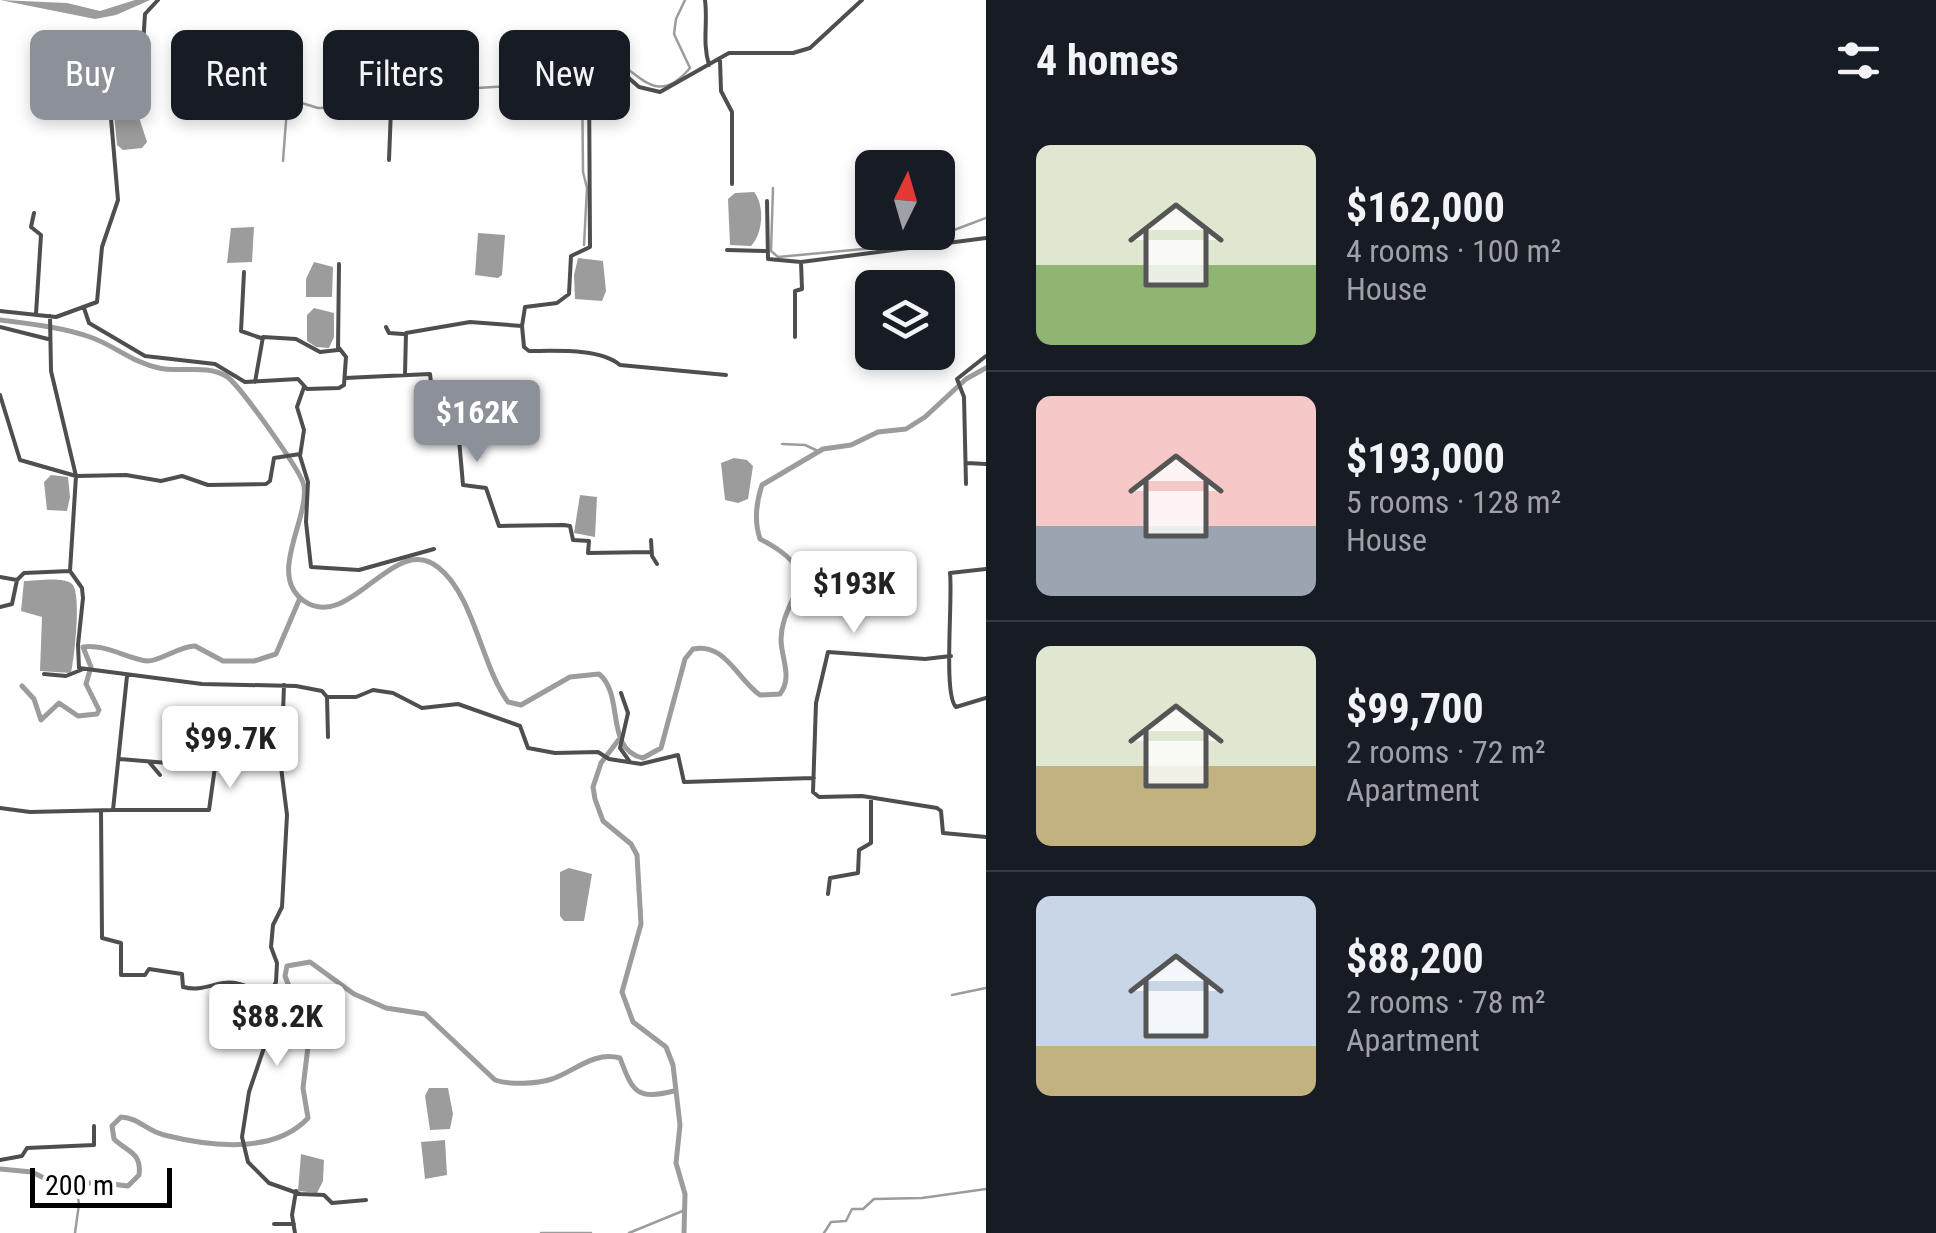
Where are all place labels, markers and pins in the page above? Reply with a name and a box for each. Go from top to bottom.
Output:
pin: $162K [407,380,547,465]
pin: $193K [784,551,924,636]
pin: $99.7K [149,706,311,791]
pin: $88.2K [196,984,358,1069]

